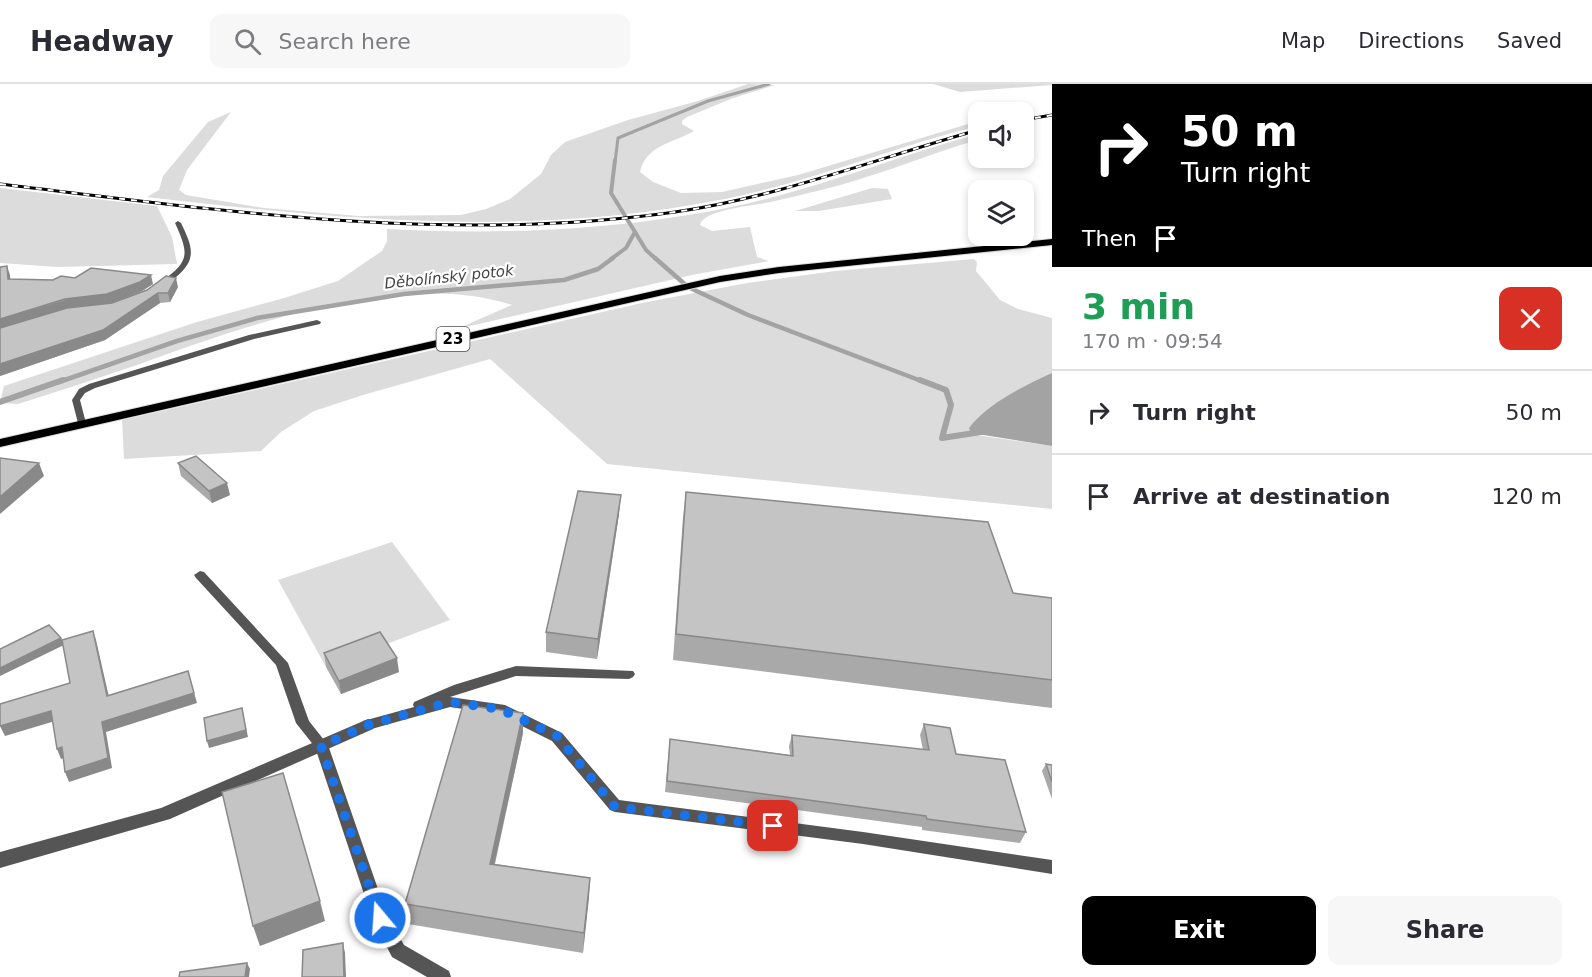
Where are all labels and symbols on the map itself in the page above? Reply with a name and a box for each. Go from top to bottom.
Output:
water label: Děbolínský potok [383,261,516,293]
road number: 23 [436,327,470,351]
pin [747,800,798,851]
position arrow [348,886,412,950]

